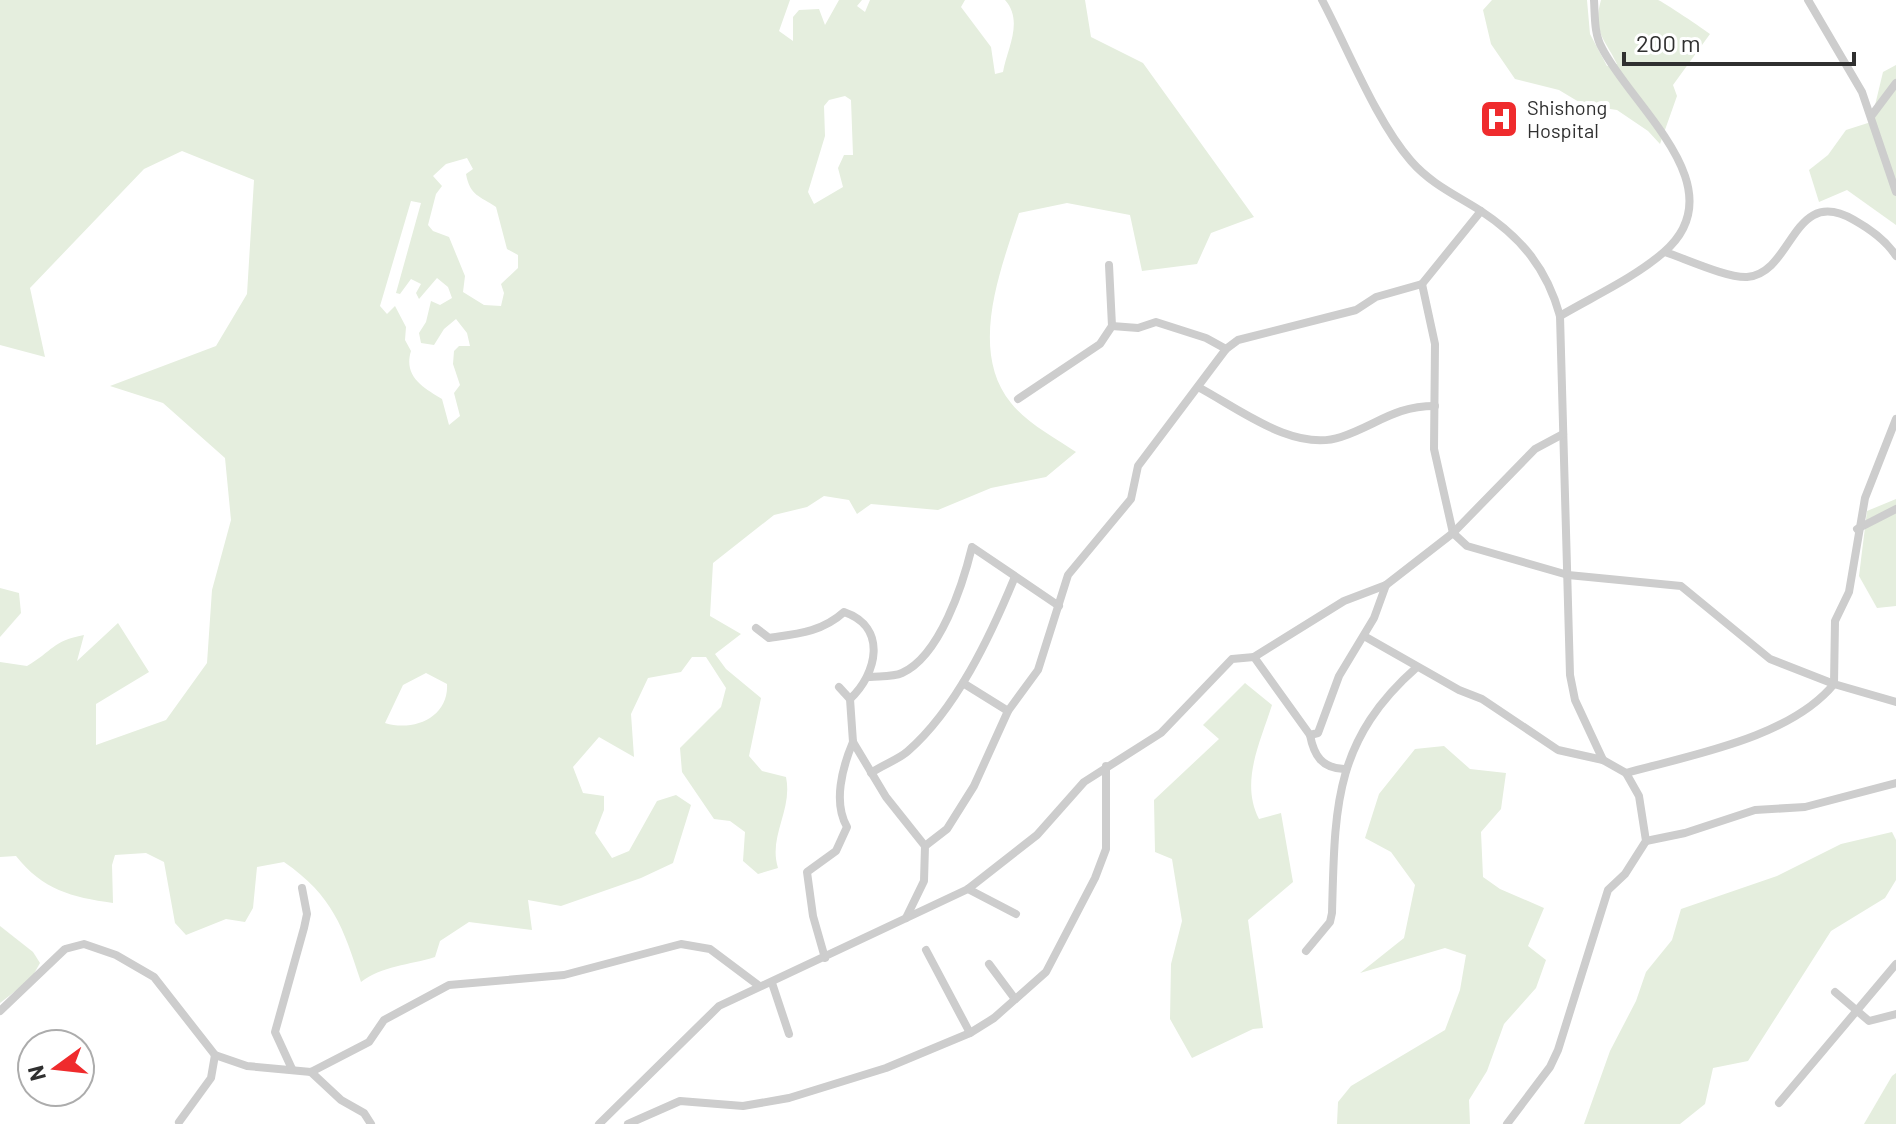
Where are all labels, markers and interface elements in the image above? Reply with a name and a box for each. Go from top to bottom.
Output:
scale bar [1624,16,1854,66]
text: 200 m [1636,28,1701,57]
place label: Shishong Hospital [1527,95,1607,142]
hospital icon: Shishong Hospital [1478,98,1520,140]
north arrow [16,1028,96,1108]
text: N [21,1063,50,1084]

